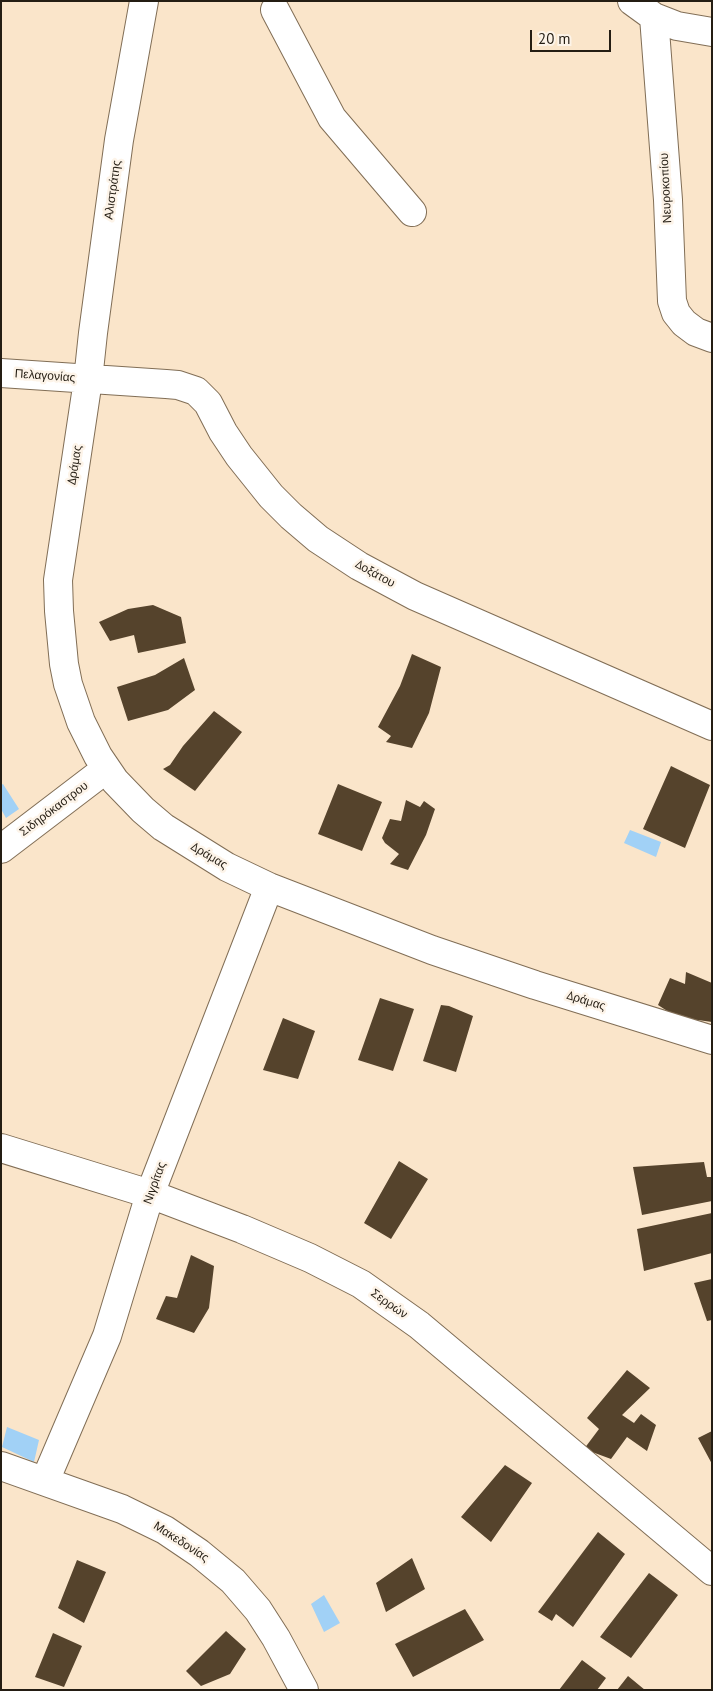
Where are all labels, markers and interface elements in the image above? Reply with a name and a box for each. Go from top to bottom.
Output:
scale bar [533,20,614,52]
text: 20 m [538,29,571,48]
street label: Νευροκοπίου [657,152,675,224]
street label: Αλιστράτης [102,159,124,221]
street label: Πελαγονίας [14,367,76,385]
street label: Δράμας [65,444,85,486]
street label: Δοξάτου [353,557,397,591]
street label: Σιδηρόκαστρου [17,779,91,839]
street label: Δράμας [188,840,230,872]
street label: Δράμας [565,988,607,1014]
street label: Νιγρίτας [141,1160,169,1206]
street label: Σερρών [368,1286,410,1322]
street label: Μακεδονίας [151,1519,211,1565]

